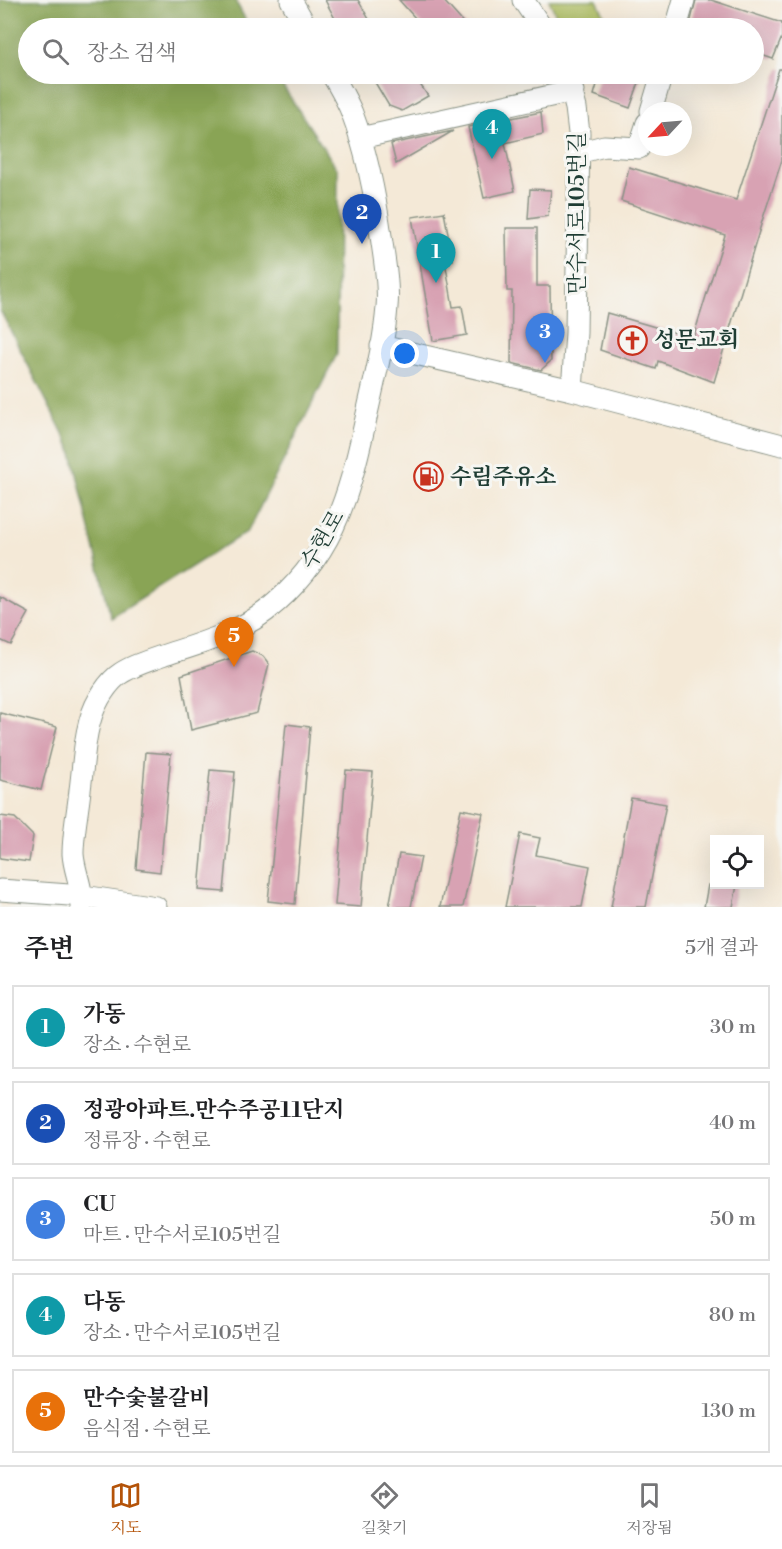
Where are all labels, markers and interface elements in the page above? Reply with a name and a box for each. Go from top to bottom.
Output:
search box [18,18,764,84]
icon: search [39,35,72,68]
text: 장소 검색 [87,40,177,67]
north arrow [638,102,692,156]
pin: 4 [472,110,512,159]
street label: 만수서로105번길 [564,132,591,295]
pin: 2 [342,194,382,244]
pin: 1 [416,234,456,283]
pin: 3 [526,314,564,363]
church icon: 성문교회 [617,324,649,356]
place label: 성문교회 [654,327,739,354]
your location [390,339,419,368]
fuel station icon: 수림주유소 [413,461,445,493]
place label: 수림주유소 [450,464,556,491]
street label: 수현로 [295,506,351,574]
pin: 5 [214,618,254,667]
map controls [710,835,764,889]
button: locate [710,835,764,889]
text: 주변 [24,933,74,965]
text: 5개 결과 [685,936,758,961]
text: 가동 [83,1001,126,1028]
text: 1 [41,1015,50,1040]
text: 30 m [710,1015,756,1040]
text: 장소 · 수현로 [83,1033,191,1058]
text: 정광아파트.만수주공11단지 [83,1097,345,1124]
text: 2 [39,1111,52,1136]
text: 40 m [709,1111,756,1136]
text: 정류장 · 수현로 [83,1129,210,1154]
text: CU [83,1191,116,1218]
text: 3 [39,1207,52,1232]
text: 50 m [710,1207,756,1232]
text: 마트 · 만수서로105번길 [83,1223,281,1248]
text: 다동 [83,1289,126,1316]
text: 4 [39,1303,52,1328]
text: 80 m [709,1303,756,1328]
text: 장소 · 만수서로105번길 [83,1321,281,1346]
text: 만수숯불갈비 [83,1385,211,1412]
text: 5 [39,1399,52,1424]
text: 130 m [701,1399,756,1424]
text: 음식점 · 수현로 [83,1417,210,1442]
tab: 지도 [109,1479,142,1538]
tab: 길찾기 [361,1479,408,1538]
tab: 저장됨 [626,1479,673,1538]

